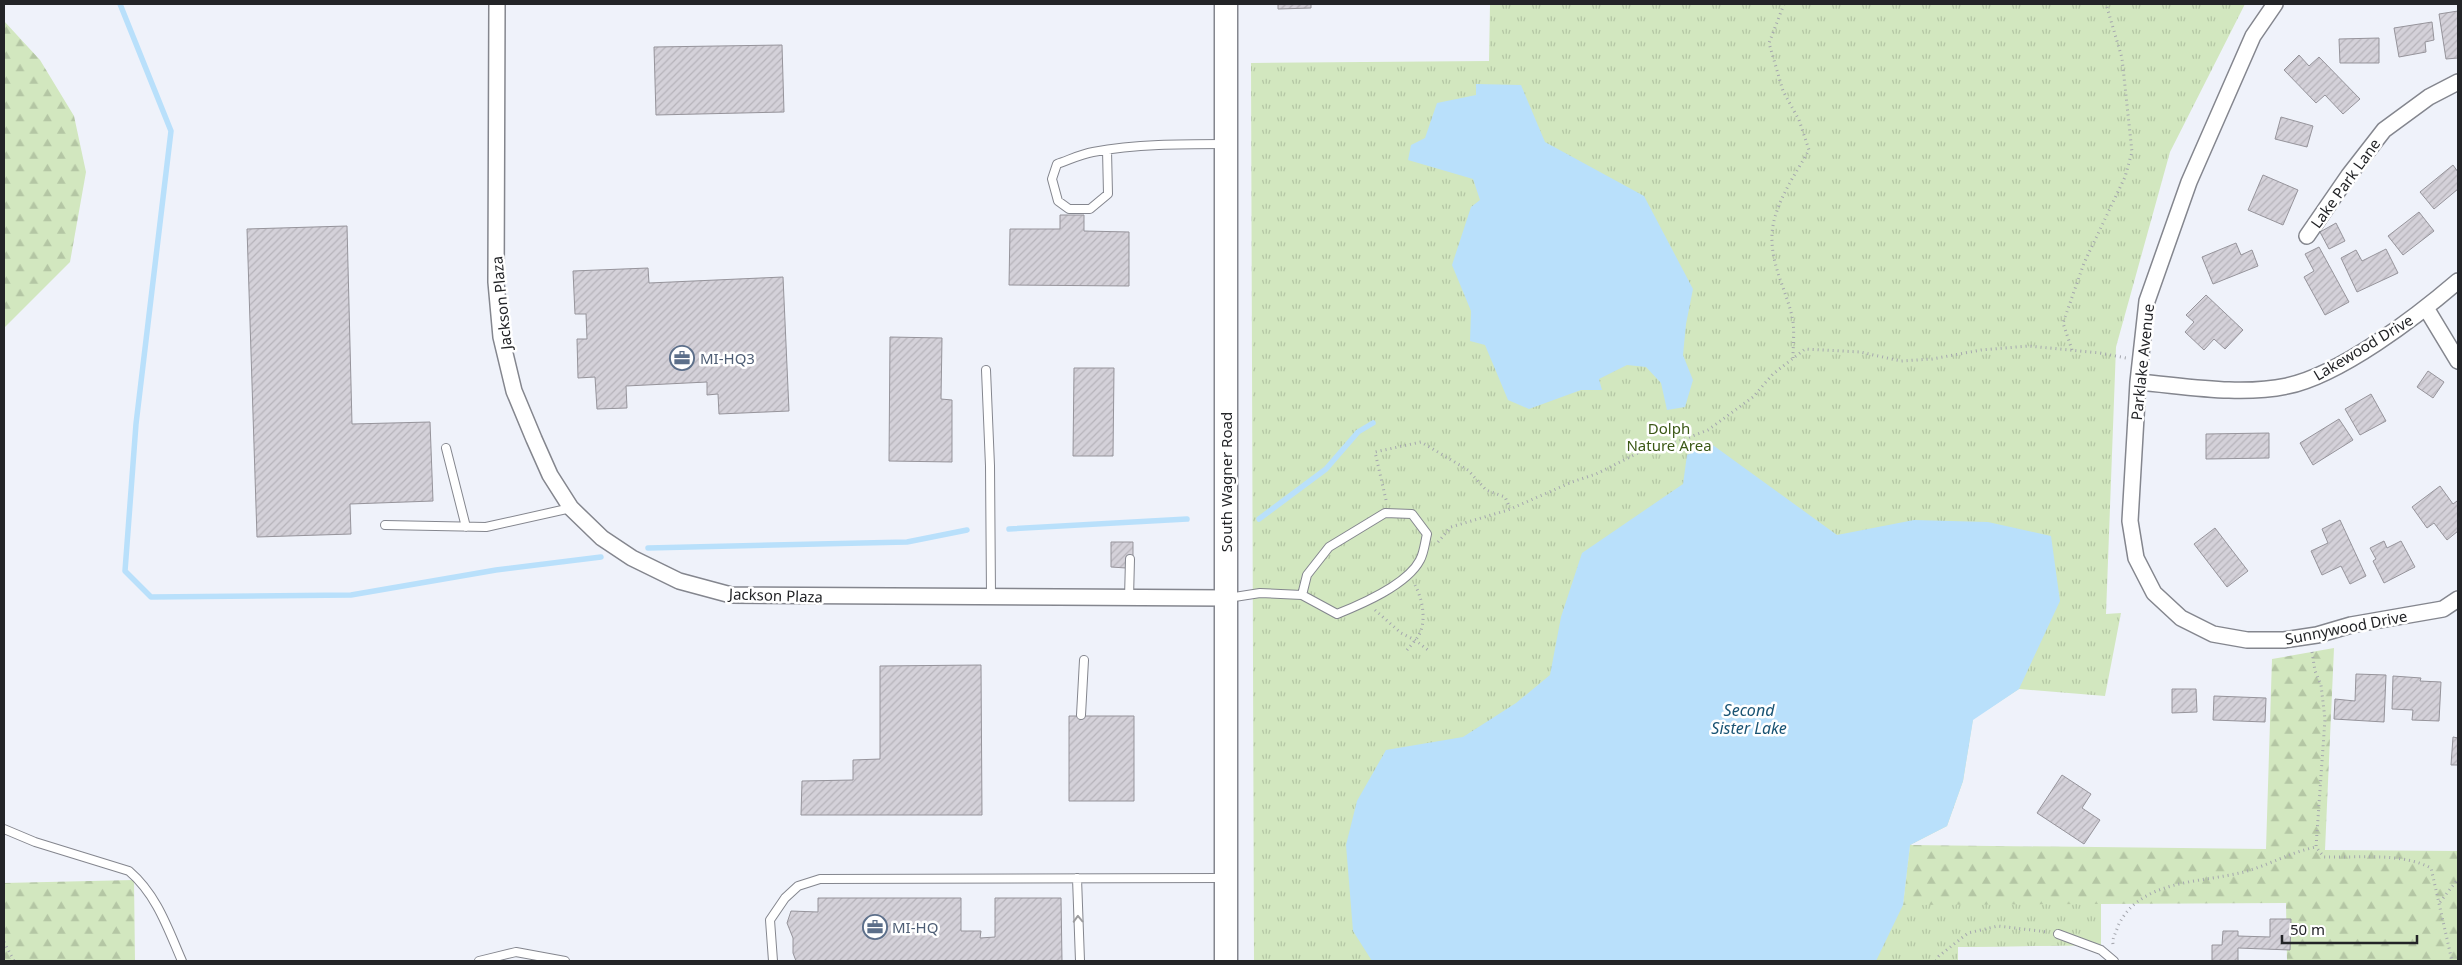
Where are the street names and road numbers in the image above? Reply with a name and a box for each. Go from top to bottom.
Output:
street label: Lake Park Lane [2306,134,2384,232]
street label: Jackson Plaza [486,255,516,353]
street label: Parklake Avenue [2126,303,2158,421]
street label: Lakewood Drive [2310,309,2416,385]
street label: South Wagner Road [1216,412,1236,552]
street label: Jackson Plaza [727,583,823,607]
street label: Sunnywood Drive [2283,605,2409,649]

